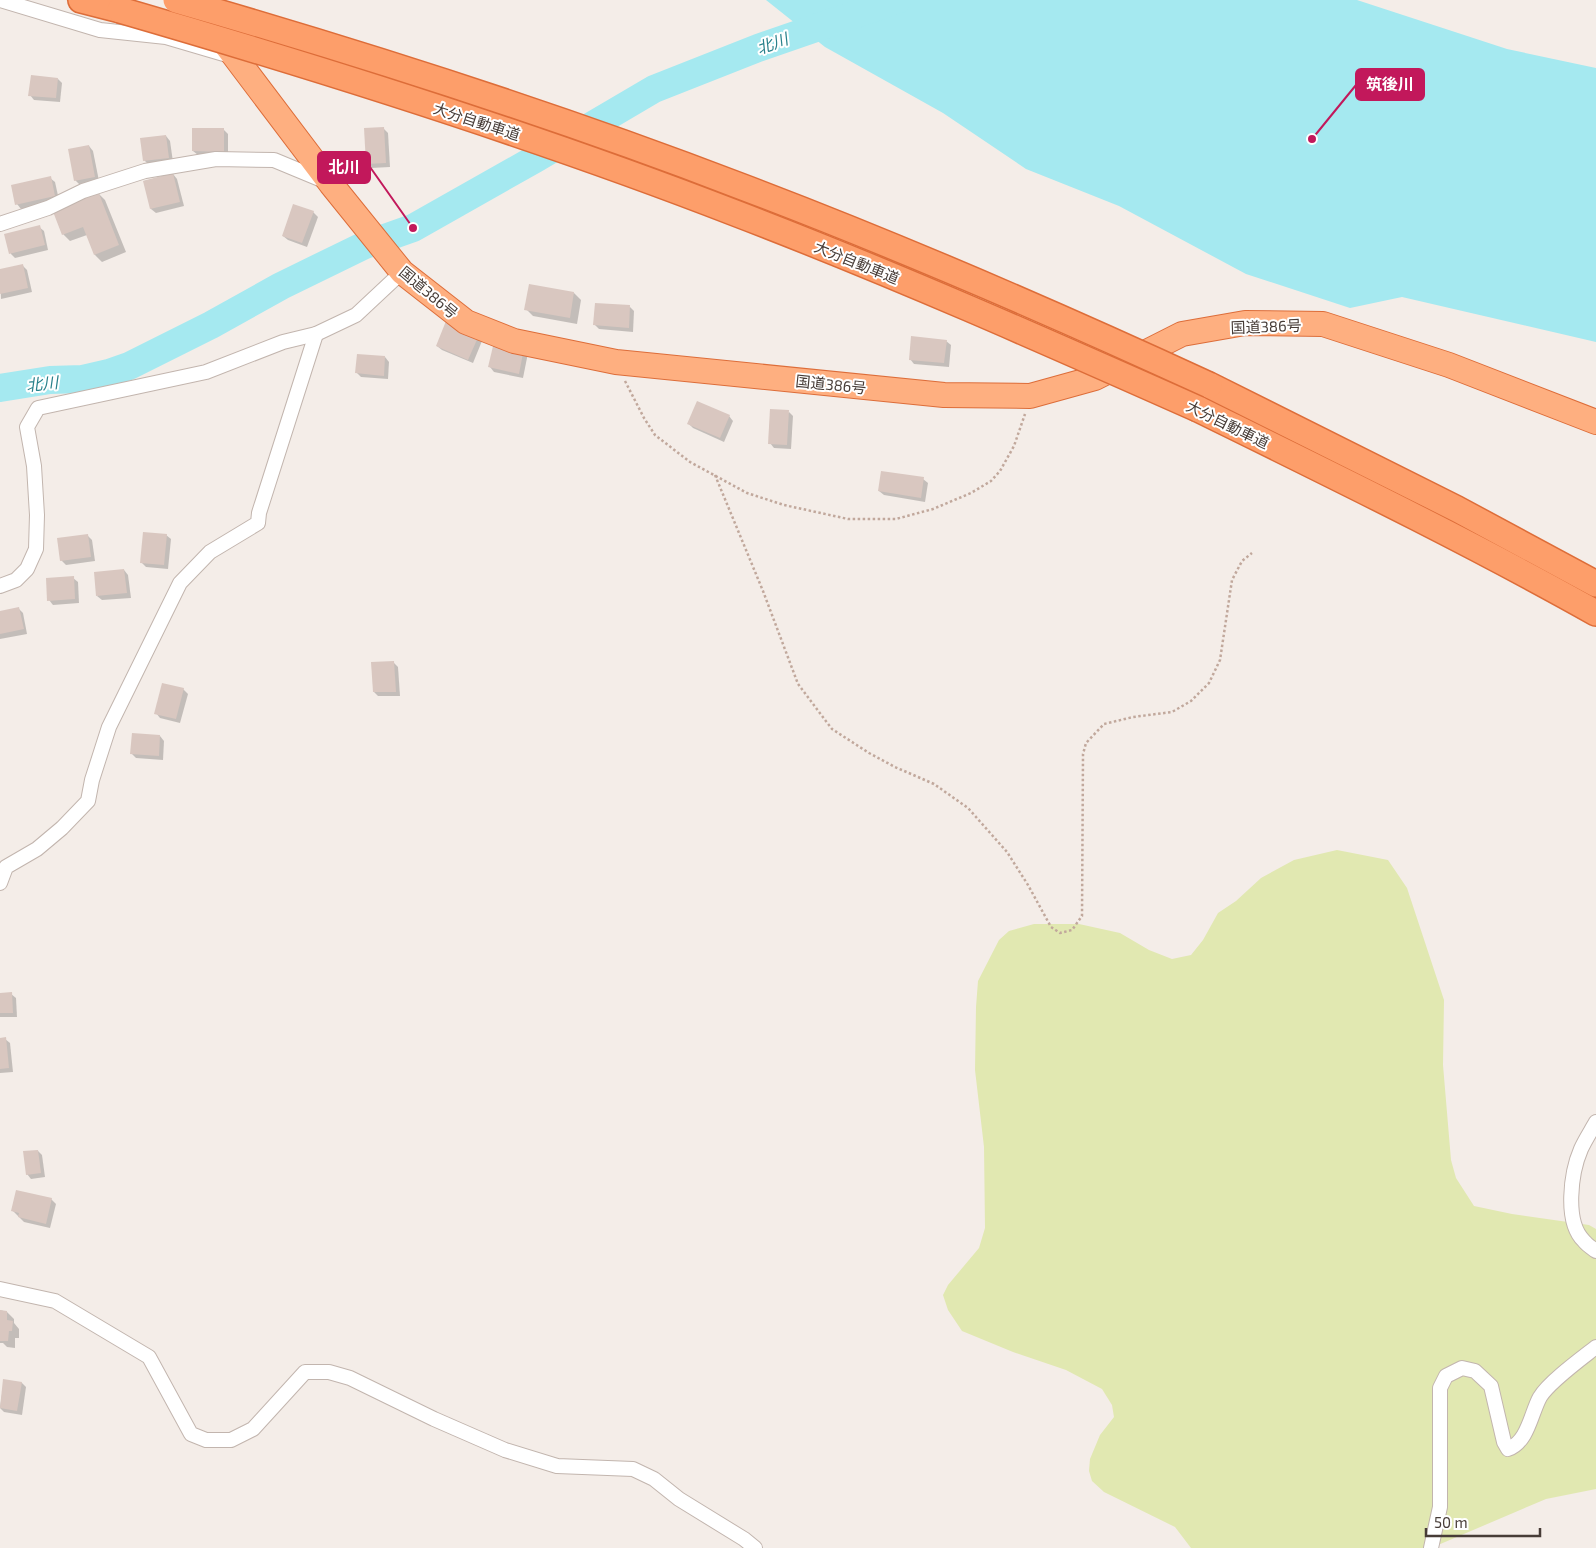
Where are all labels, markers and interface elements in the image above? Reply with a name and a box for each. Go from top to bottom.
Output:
water label: 北川 [754,28,792,57]
callout: 筑後川 [1356,69,1424,100]
text: 筑後川 [1366,74,1414,93]
street label: 大分自動車道 [431,99,523,143]
callout: 北川 [318,152,370,183]
text: 北川 [328,157,360,176]
street label: 大分自動車道 [812,237,902,287]
street label: 国道386号 [396,262,462,322]
street label: 国道386号 [1230,316,1302,336]
street label: 国道386号 [795,371,867,397]
water label: 北川 [25,372,61,394]
street label: 大分自動車道 [1184,396,1272,452]
scale bar [1426,1506,1540,1538]
text: 50 m [1434,1513,1468,1531]

